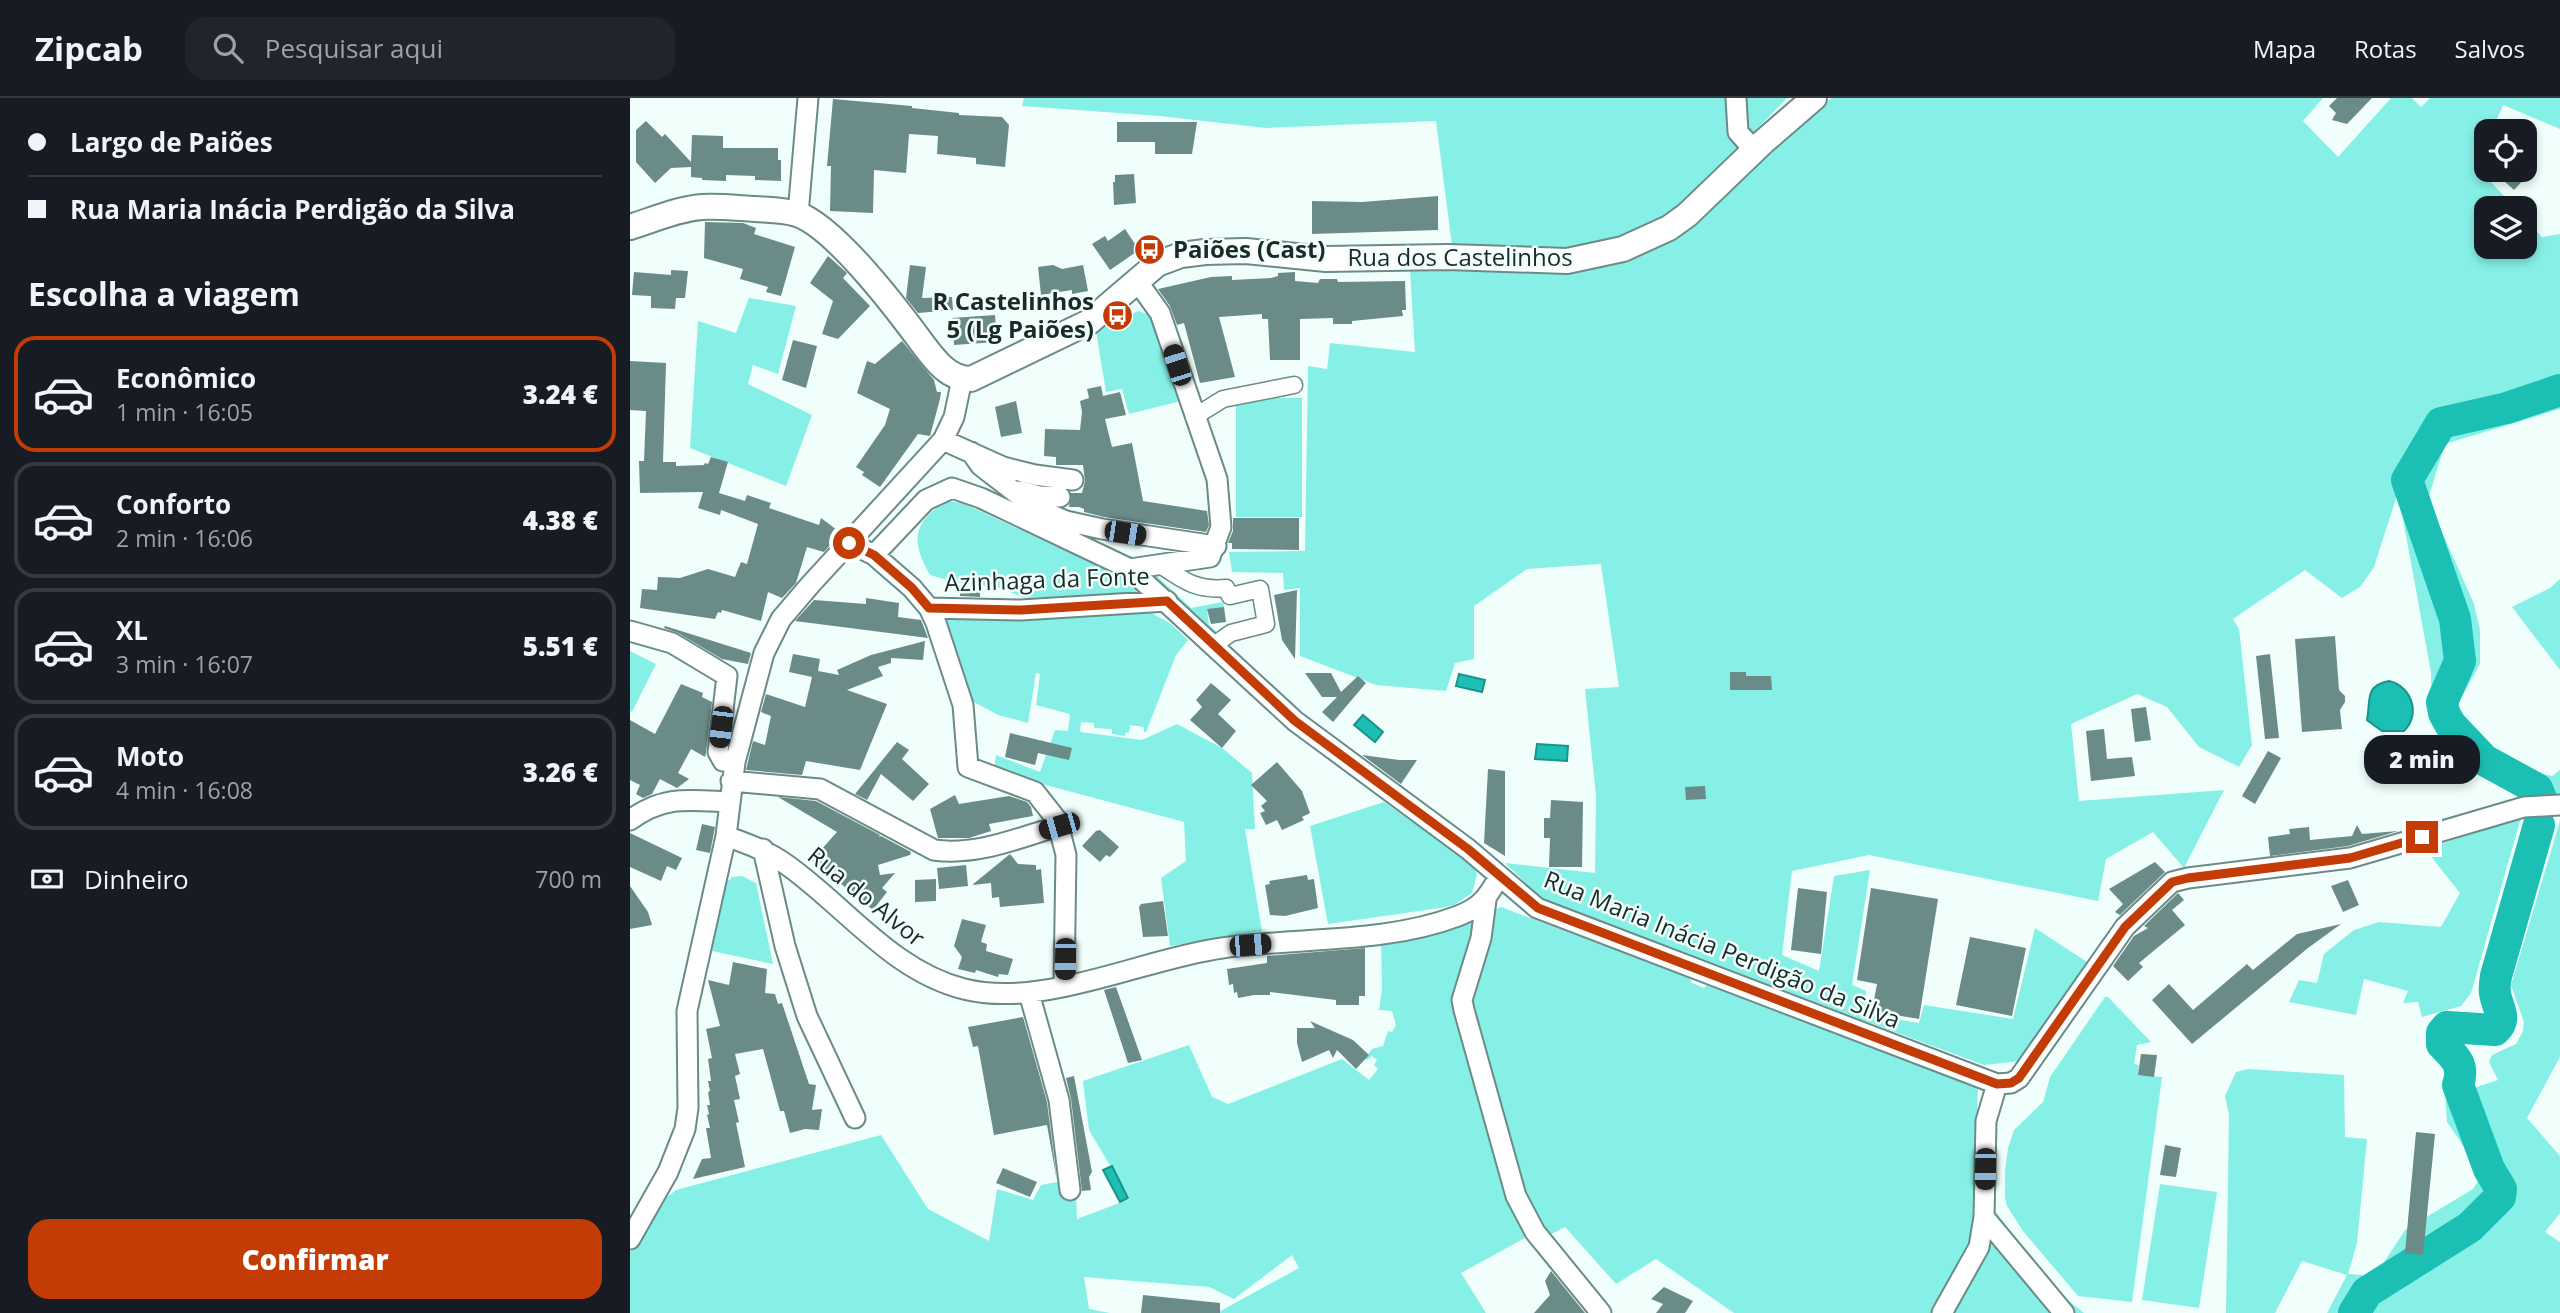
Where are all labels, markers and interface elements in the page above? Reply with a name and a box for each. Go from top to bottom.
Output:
search box [185,17,675,80]
text: Zipcab [35,26,143,71]
icon: search [209,29,247,67]
text: Pesquisar aqui [265,30,443,66]
text: Mapa [2253,32,2316,65]
text: Rotas [2354,32,2417,65]
text: Salvos [2455,32,2525,65]
map controls [2474,119,2537,259]
button: locate [2474,119,2537,182]
text: Largo de Paiões [70,124,273,160]
text: Rua Maria Inácia Perdigão da Silva [70,191,515,227]
button: layers [2474,196,2537,259]
place label: Paiões (Cast) [1173,232,1326,265]
bus stop icon: Paiões (Cast) [1133,233,1167,267]
street label: Rua dos Castelinhos [1347,240,1573,273]
text: Escolha a viagem [28,272,300,315]
place label: R Castelinhos 5 (Lg Paiões) [933,284,1094,345]
bus stop icon: R Castelinhos 5 (Lg Paiões) [1100,299,1134,333]
car [1161,342,1194,388]
text: Econômico [116,360,256,396]
icon: car [32,363,95,426]
text: 3.24 € [523,376,598,412]
text: 1 min · 16:05 [116,396,253,428]
text: Conforto [116,486,231,522]
icon: car [32,489,95,552]
text: 4.38 € [523,502,598,538]
car [1103,519,1148,547]
text: 2 min · 16:06 [116,522,253,554]
route start [833,527,865,559]
street label: Azinhaga da Fonte [944,558,1150,599]
text: XL [116,612,148,648]
icon: car [32,615,95,678]
text: 5.51 € [523,628,598,664]
text: 3 min · 16:07 [116,648,253,680]
car [709,705,734,749]
callout: 2 min [2364,736,2480,784]
text: Moto [116,738,184,774]
icon: car [32,741,95,804]
text: 2 min [2389,743,2455,775]
text: 3.26 € [523,754,598,790]
text: 4 min · 16:08 [116,774,253,806]
car [1036,810,1083,842]
route end [2406,821,2438,853]
street label: Rua do Alvor [801,838,933,953]
icon: cash [28,860,66,898]
text: Dinheiro [84,861,189,897]
street label: Rua Maria Inácia Perdigão da Silva [1539,862,1906,1035]
text: 700 m [535,863,602,895]
car [1229,933,1272,957]
car [1055,938,1076,980]
car [1975,1148,1996,1190]
button: Confirmar [28,1219,602,1299]

